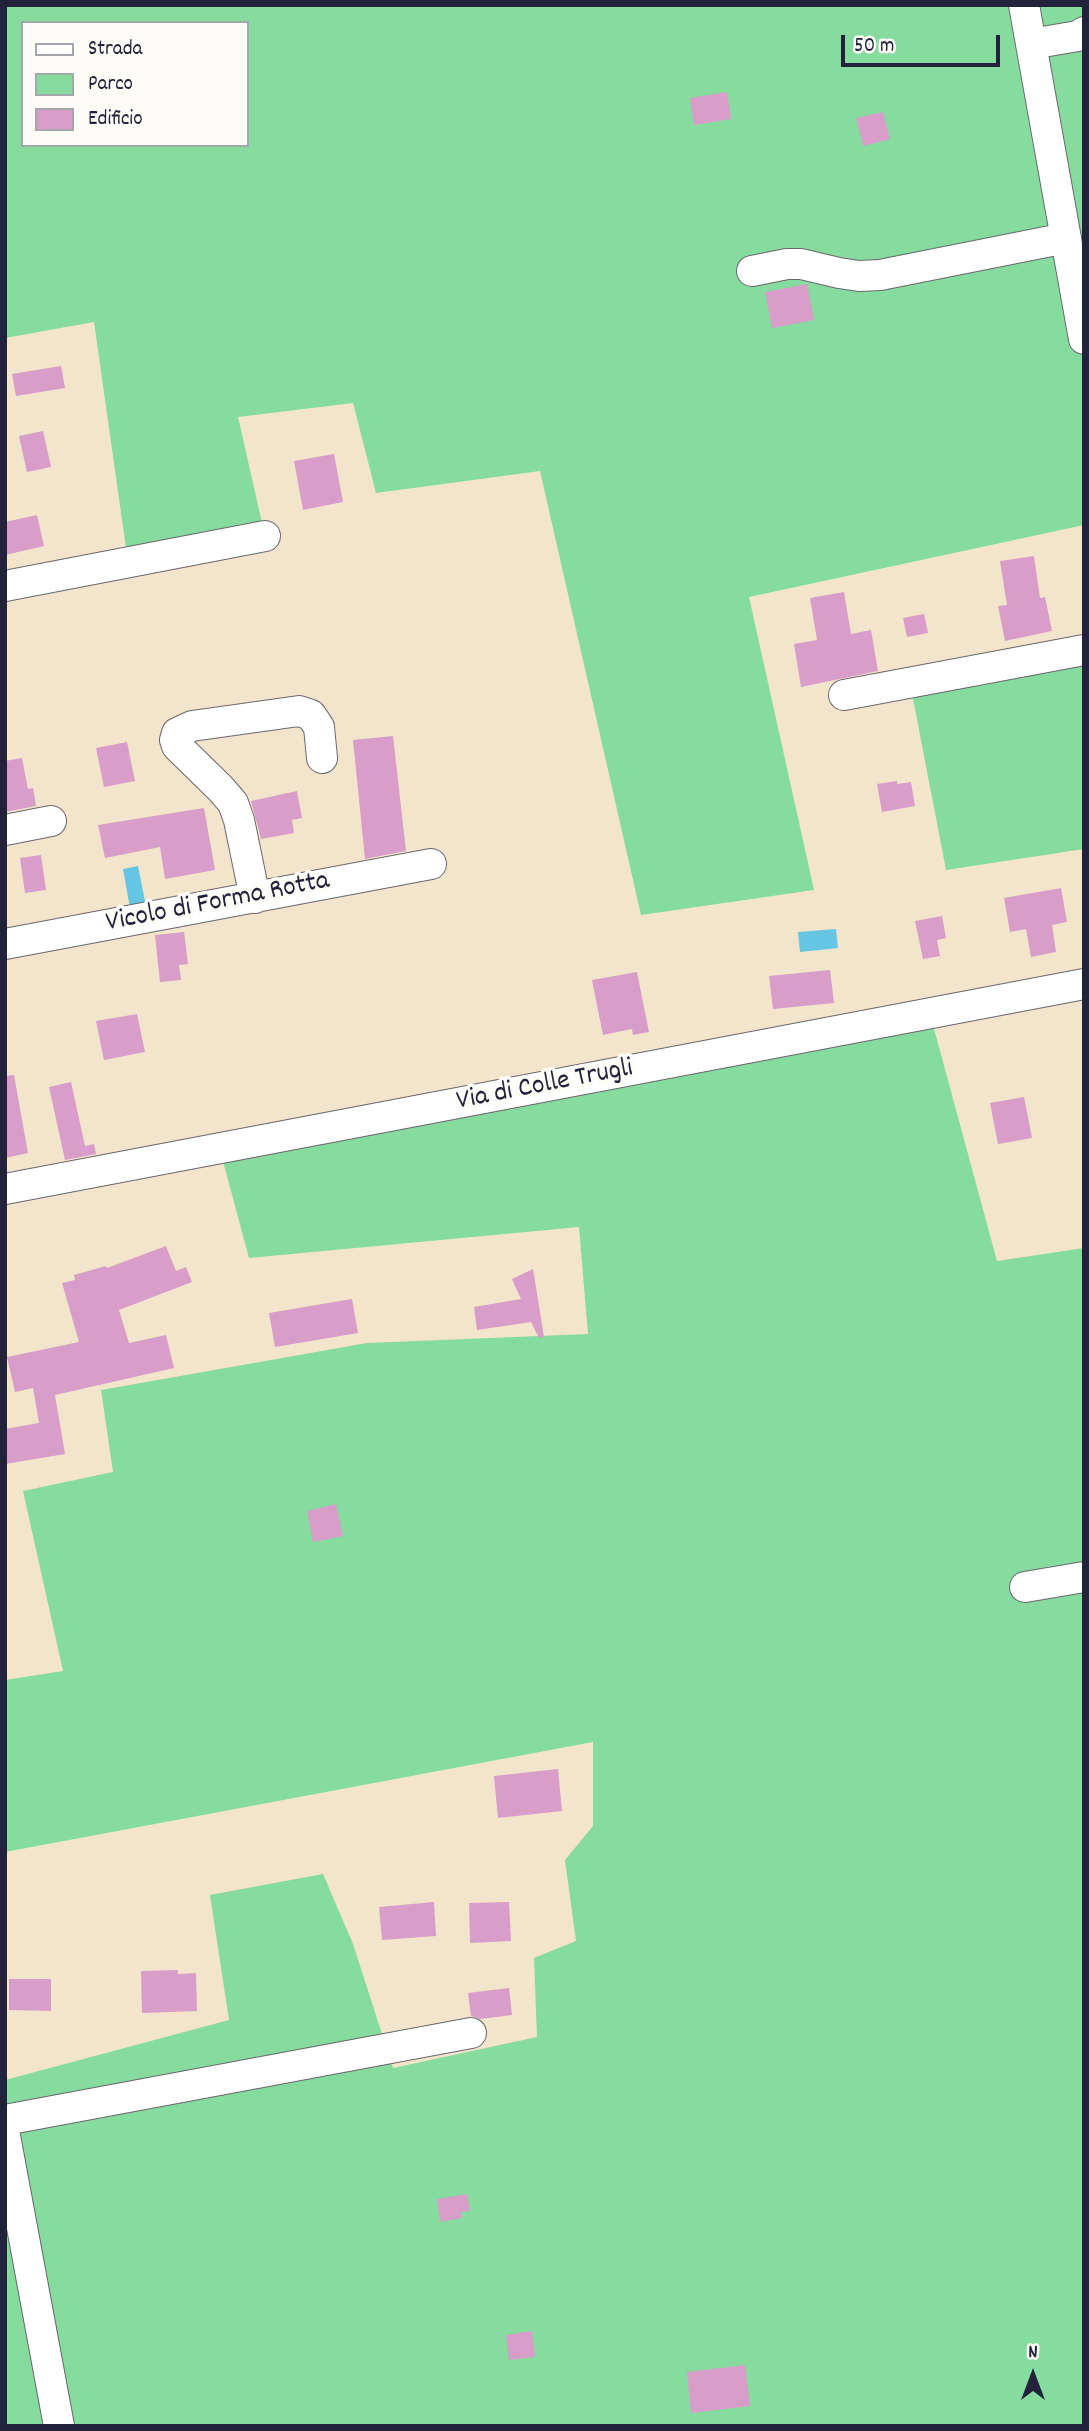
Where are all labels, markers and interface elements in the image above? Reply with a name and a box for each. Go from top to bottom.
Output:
legend [21,21,248,147]
scale bar [844,21,1003,65]
text: 50 m [854,32,894,62]
text: Strada [88,35,142,65]
text: Parco [88,70,133,100]
text: Edificio [88,105,143,135]
street label: Vicolo di Forma Rotta [104,866,332,942]
street label: Via di Colle Trugli [454,1053,636,1121]
north arrow [998,2340,1068,2410]
text: N [1028,2340,1038,2367]

